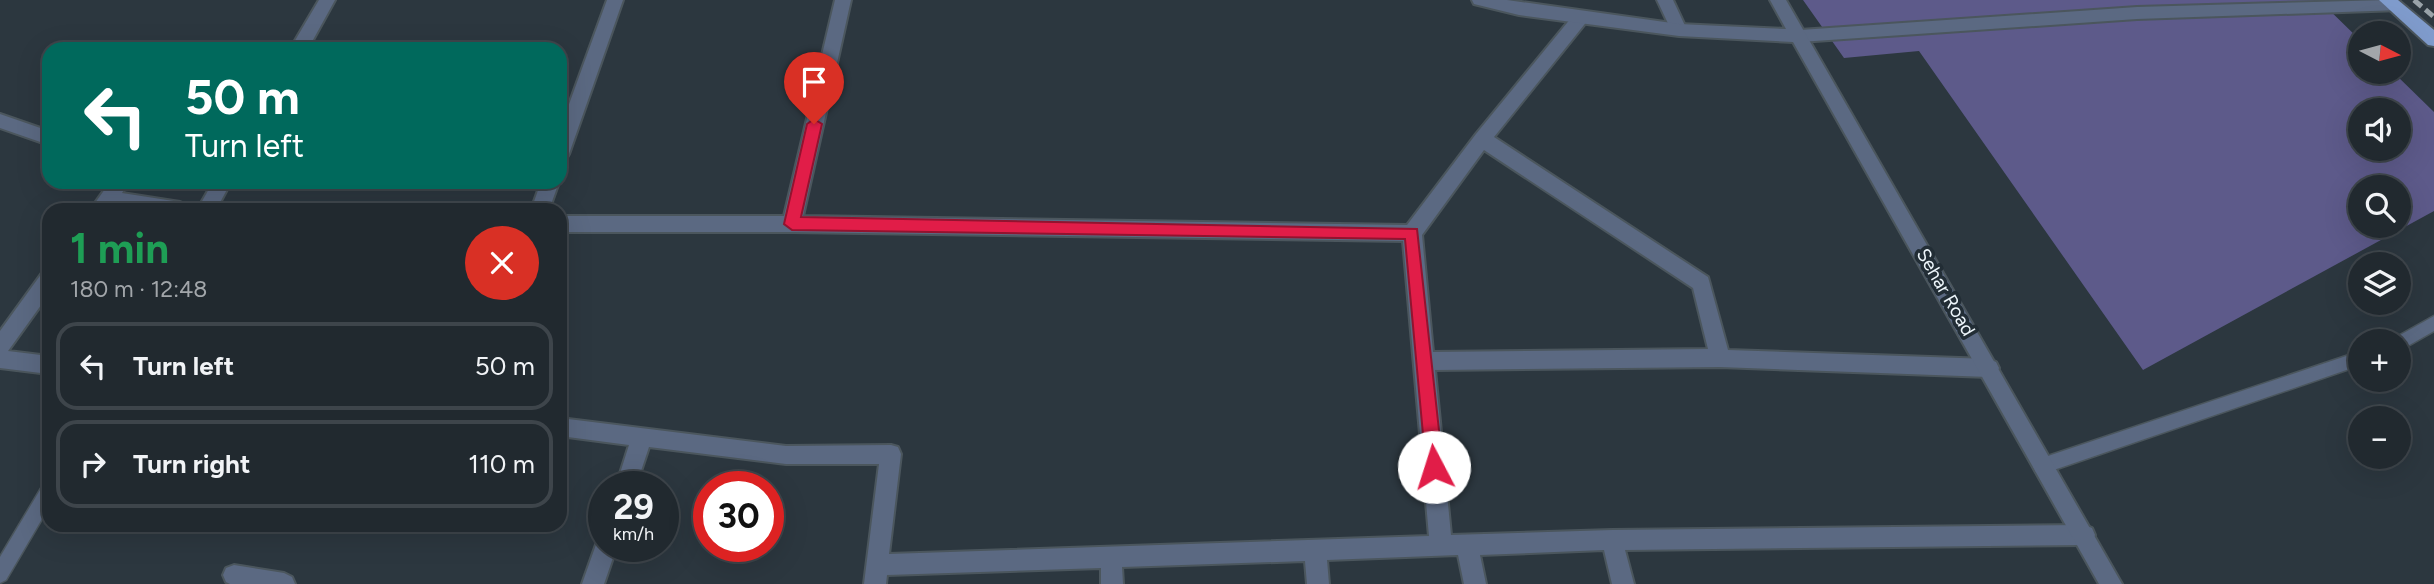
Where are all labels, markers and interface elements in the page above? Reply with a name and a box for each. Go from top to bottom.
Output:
north arrow [2348,21,2412,84]
map controls [2348,21,2411,469]
pin [784,52,844,124]
icon: arrive [795,63,833,101]
text: 50 m [185,67,300,126]
icon: left [70,70,161,161]
button: sound [2348,98,2411,161]
text: Turn left [185,127,304,165]
button: search [2348,175,2411,238]
text: 1 min [70,223,169,274]
button: close [465,226,539,300]
street label: Sehar Road [1912,244,1980,340]
button: layers [2348,252,2411,315]
text: 180 m · 12:48 [70,275,207,303]
button: + [2348,329,2411,392]
icon: left [74,347,112,385]
text: Turn left [133,350,234,382]
text: 50 m [475,350,535,382]
button: − [2348,406,2411,469]
position arrow [1397,430,1471,504]
icon: right [74,445,112,483]
text: Turn right [133,448,250,480]
text: 110 m [468,448,535,480]
speed limit sign: 30 [693,471,784,562]
text: 29 [613,486,654,528]
text: km/h [613,523,654,545]

